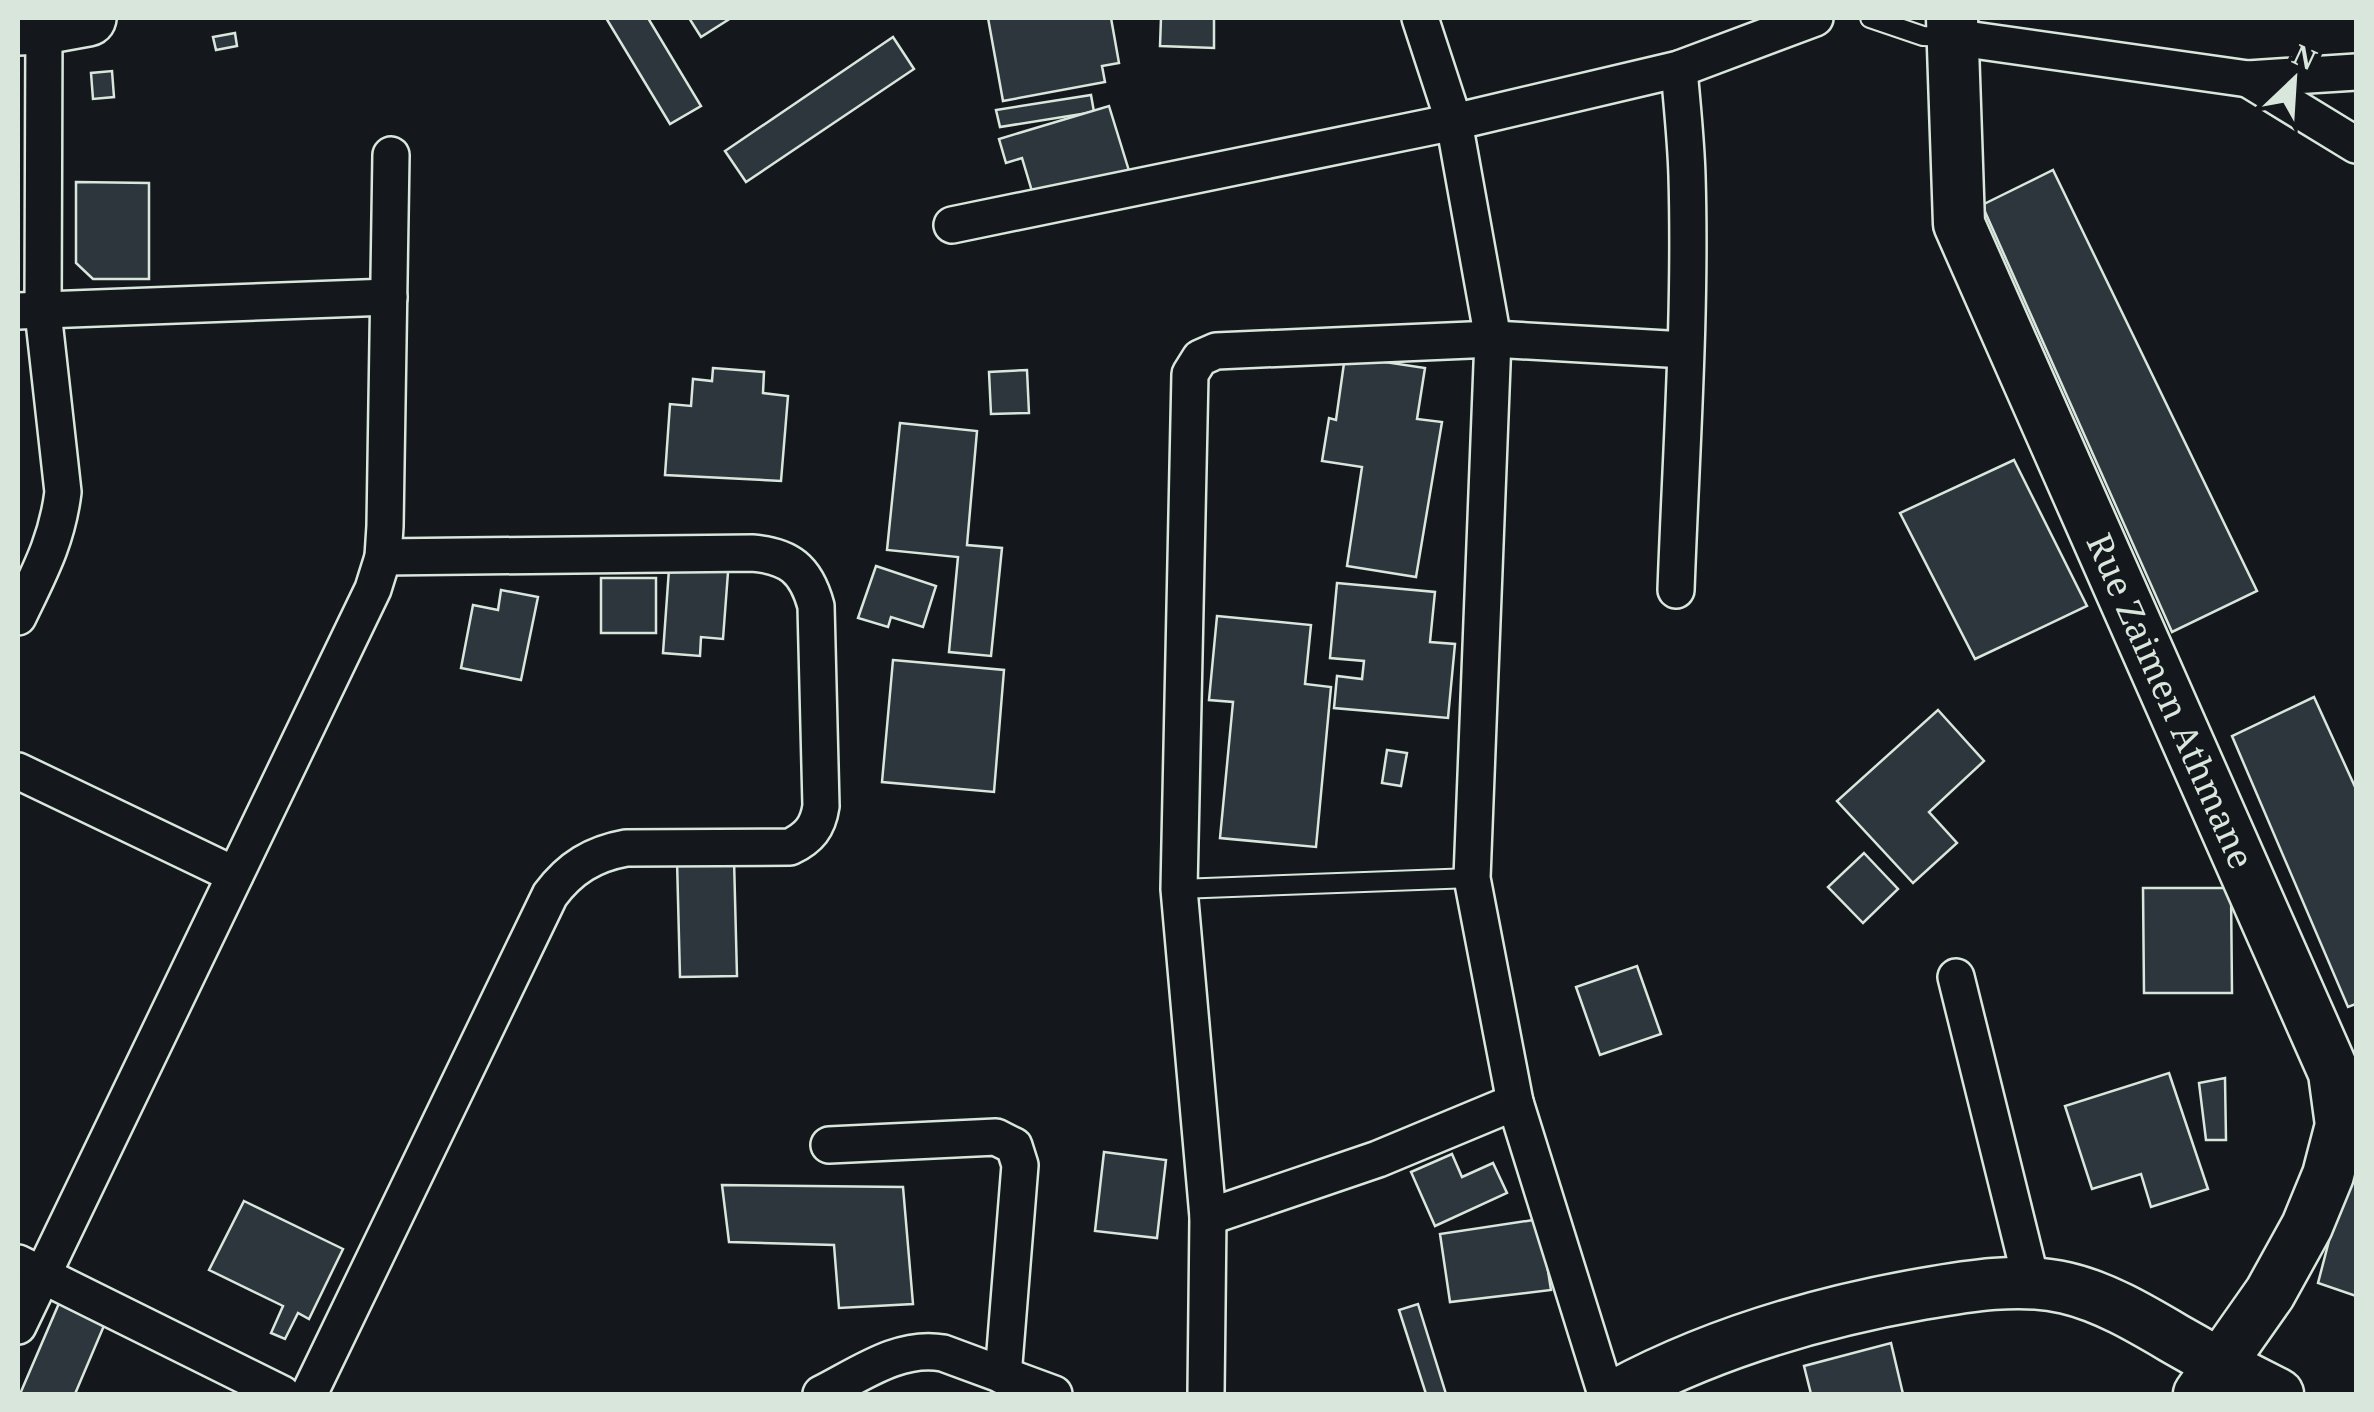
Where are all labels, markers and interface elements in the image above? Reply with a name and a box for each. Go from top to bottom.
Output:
north arrow [2244,30,2344,130]
text: N [2287,35,2323,78]
street label: Rue Zaimen Athmane [2077,526,2266,876]

